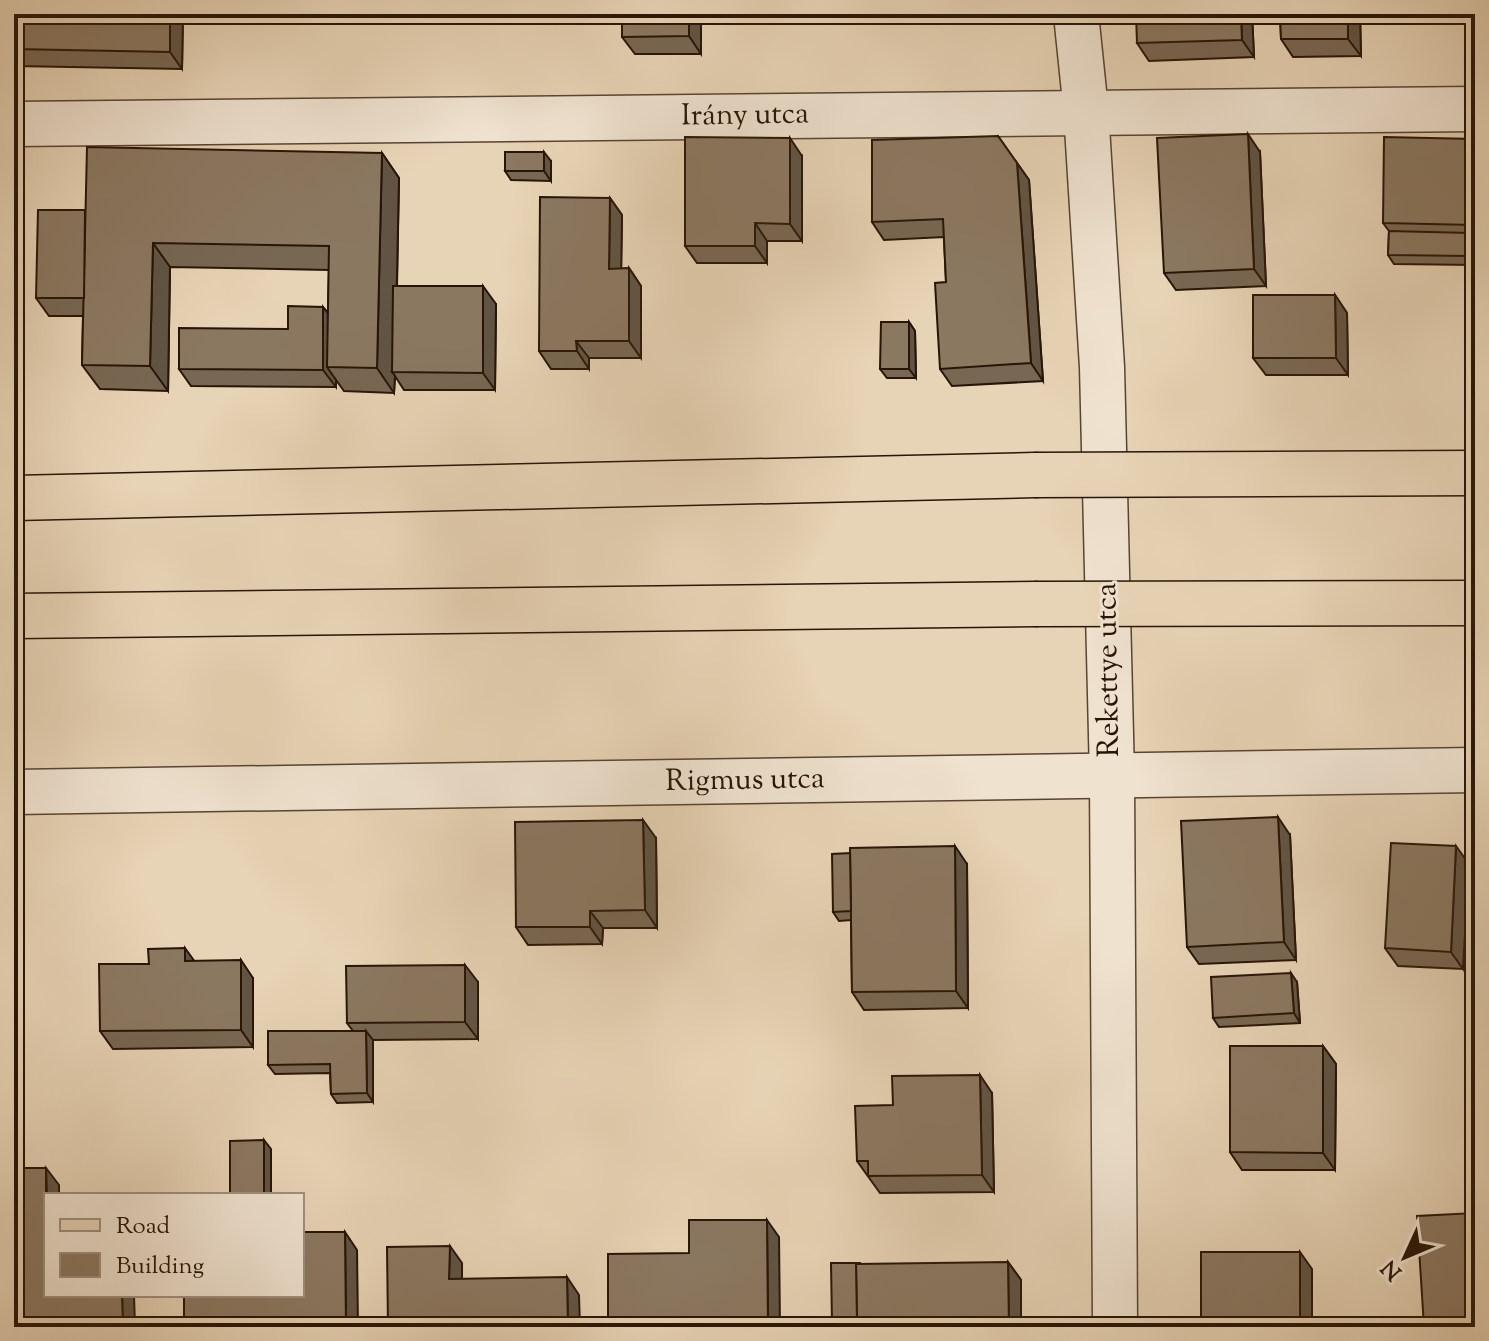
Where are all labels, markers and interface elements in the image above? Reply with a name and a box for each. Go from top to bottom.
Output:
street label: Irány utca [681,93,810,139]
street label: Rekettye utca [1086,582,1132,758]
street label: Rigmus utca [665,758,825,804]
legend [44,1193,304,1297]
text: Road [116,1210,170,1244]
north arrow [1365,1217,1445,1297]
text: Building [116,1250,205,1284]
text: N [1375,1251,1410,1286]

